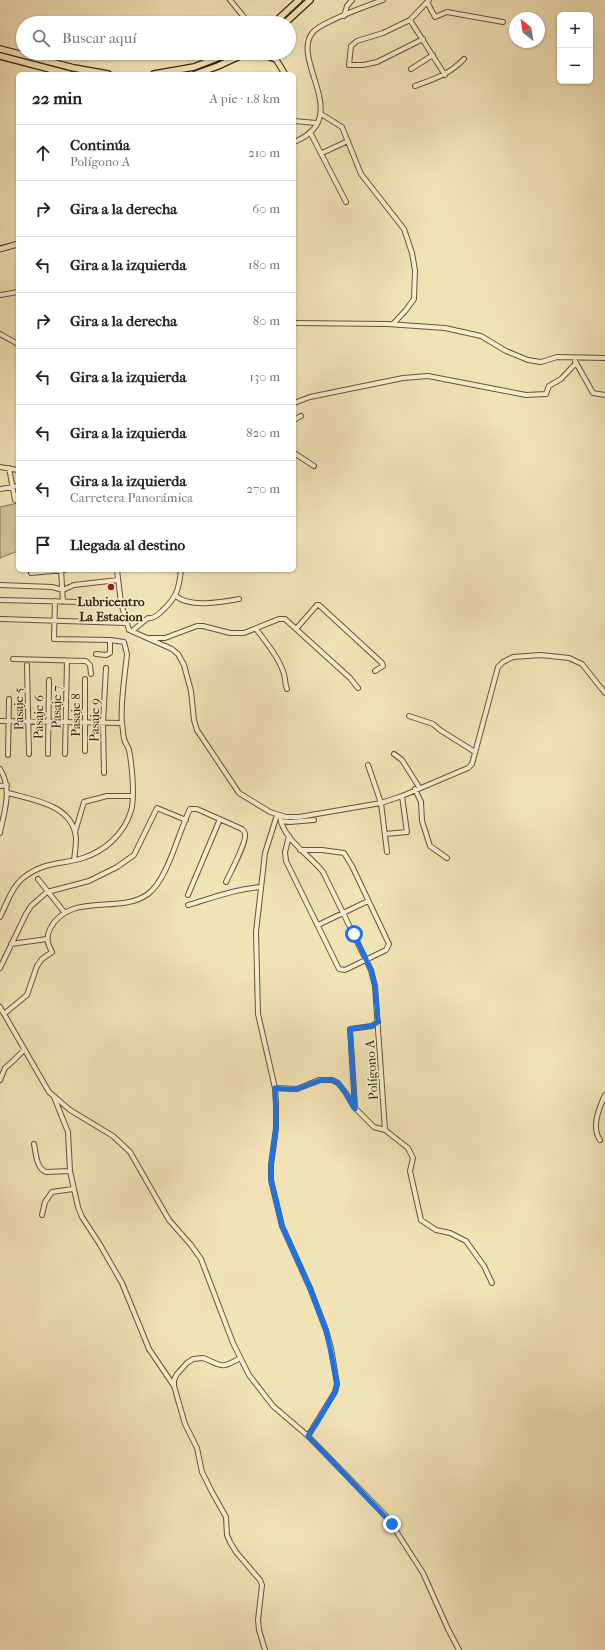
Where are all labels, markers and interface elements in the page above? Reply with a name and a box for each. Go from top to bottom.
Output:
north arrow [509,12,545,48]
map controls [557,12,593,84]
button: + [557,12,593,48]
search box [16,16,296,60]
icon: search [30,27,52,49]
text: Buscar aquí [62,29,137,47]
button: − [557,48,593,84]
text: 22 min [32,88,82,108]
text: A pie · 1.8 km [209,91,280,106]
text: Continúa [70,136,130,154]
icon: ahead [32,142,54,164]
text: 210 m [248,145,280,160]
text: Polígono A [70,154,130,169]
icon: right [32,198,54,220]
text: Gira a la derecha [70,200,177,218]
text: 60 m [252,201,280,216]
icon: left [32,254,54,276]
text: Gira a la izquierda [70,256,186,274]
text: 180 m [248,257,280,272]
icon: right [32,310,54,332]
text: Gira a la derecha [70,312,177,330]
text: 80 m [253,313,280,328]
icon: left [32,366,54,388]
text: Gira a la izquierda [70,368,186,386]
text: 130 m [249,369,280,384]
icon: left [32,422,54,444]
text: Gira a la izquierda [70,424,186,442]
text: 820 m [246,425,280,440]
text: Gira a la izquierda [70,472,186,490]
icon: left [32,478,54,500]
text: 270 m [246,481,280,496]
text: Carretera Panorámica [70,490,193,505]
icon: arrive [32,534,54,556]
text: Llegada al destino [70,536,185,554]
marker: Lubricentro La Estacion [106,582,116,592]
place label: Lubricentro La Estacion [77,594,145,624]
street label: Pasaje 7 [49,685,64,729]
street label: Pasaje 5 [11,687,26,730]
street label: Pasaje 8 [68,693,83,737]
street label: Pasaje 6 [31,694,46,739]
street label: Pasaje 9 [87,698,102,742]
route start [345,925,363,943]
street label: Polígono A [362,1039,381,1100]
route end [383,1515,401,1533]

